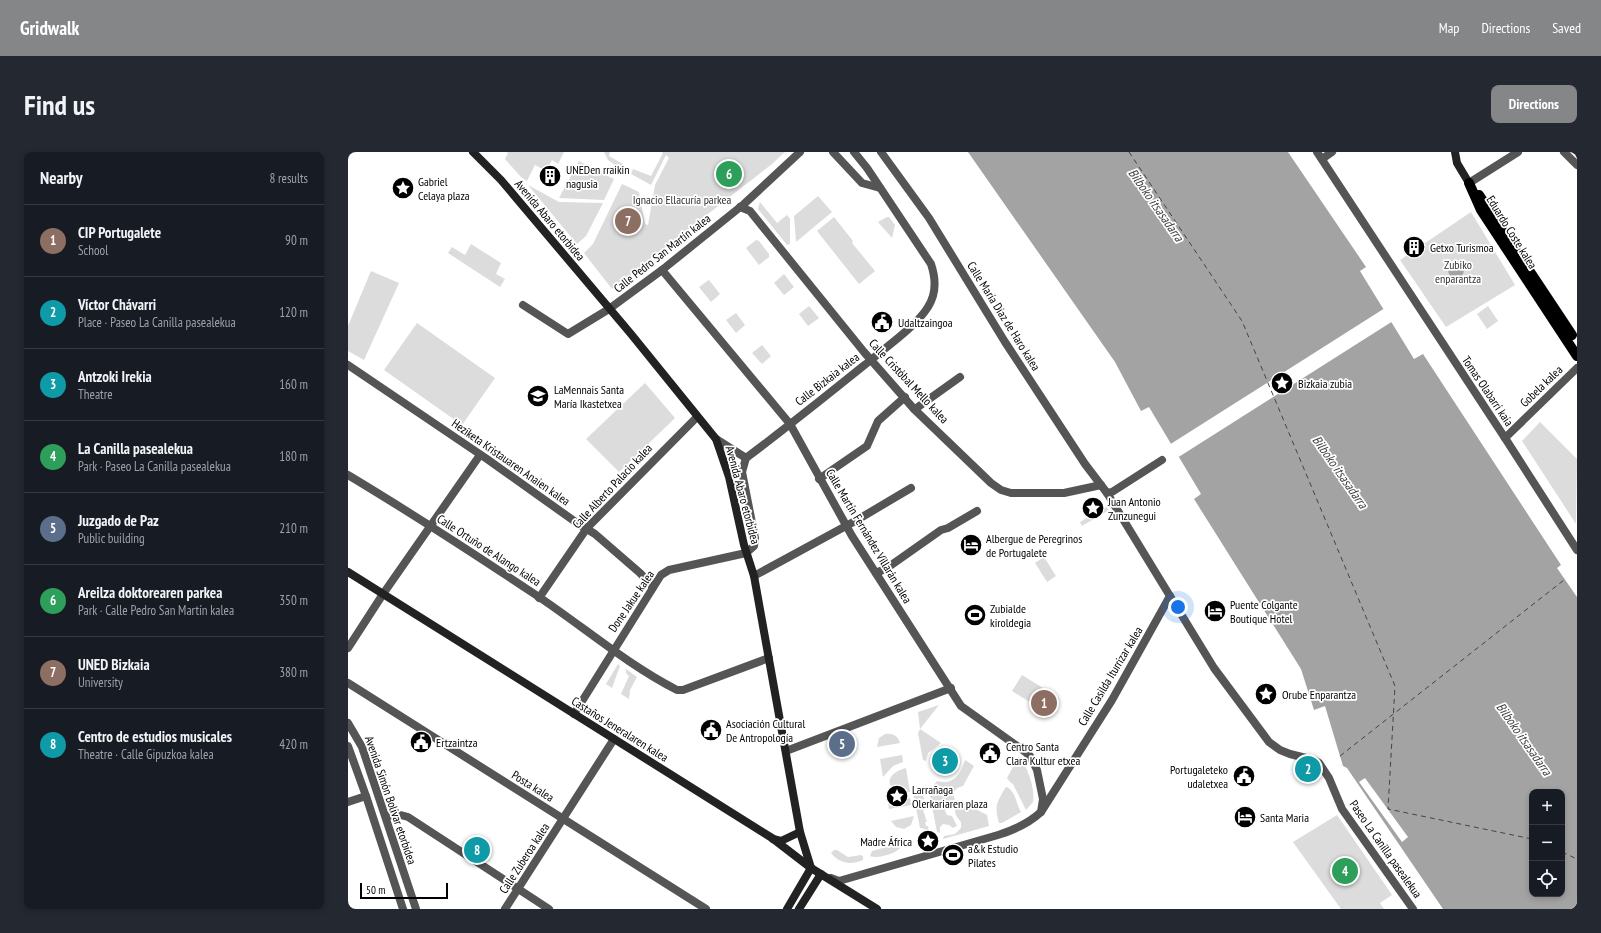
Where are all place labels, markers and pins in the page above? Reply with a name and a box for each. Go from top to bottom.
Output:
pin: 6 [716,159,742,189]
place label: UNEDen rraikin nagusia [566,162,629,191]
building icon: UNEDen rraikin nagusia [537,163,563,189]
place label: Gabriel Celaya plaza [418,174,470,203]
place icon: Gabriel Celaya plaza [390,175,416,201]
pin: 7 [615,206,641,236]
building icon: Getxo Turismoa [1401,234,1427,260]
place label: Getxo Turismoa [1430,240,1494,255]
public building icon: Udaltzaingoa [869,309,895,335]
place label: Udaltzaingoa [898,315,953,330]
place icon: Bizkaia zubia [1269,370,1295,396]
place label: Bizkaia zubia [1298,376,1352,391]
place label: LaMennais Santa María Ikastetxea [554,382,624,411]
school or university icon: LaMennais Santa María Ikastetxea [525,383,551,409]
place label: Juan Antonio Zunzunegui [1107,494,1161,523]
place icon: Juan Antonio Zunzunegui [1080,495,1106,521]
place label: Albergue de Peregrinos de Portugalete [986,531,1082,560]
hotel icon: Albergue de Peregrinos de Portugalete [958,532,984,558]
place label: Puente Colgante Boutique Hotel [1230,597,1298,626]
hotel icon: Puente Colgante Boutique Hotel [1202,598,1228,624]
place label: Zubialde kiroldegia [990,601,1031,630]
sports icon: Zubialde kiroldegia [962,602,988,628]
place icon: Orube Enparantza [1253,681,1279,707]
place label: Orube Enparantza [1282,687,1356,702]
pin: 1 [1031,688,1057,718]
place label: Asociación Cultural De Antropología [726,716,805,745]
public building icon: Asociación Cultural De Antropología [698,717,724,743]
public building icon: Ertzaintza [408,729,434,755]
pin: 5 [829,729,855,759]
place label: Ertzaintza [436,735,478,750]
place label: Centro Santa Clara Kultur etxea [1006,739,1081,768]
public building icon: Centro Santa Clara Kultur etxea [977,740,1003,766]
pin: 3 [932,746,958,776]
pin: 2 [1295,754,1321,784]
place label: Portugaleteko udaletxea [1170,762,1228,791]
public building icon: Portugaleteko udaletxea [1231,763,1257,789]
place label: Larrañaga Olerkariaren plaza [912,782,988,811]
place icon: Larrañaga Olerkariaren plaza [884,783,910,809]
hotel icon: Santa Maria [1232,804,1258,830]
place label: Santa Maria [1260,810,1309,825]
place icon: Madre África [915,828,941,854]
place label: Madre África [860,834,912,849]
pin: 8 [464,835,490,865]
place label: a&k Estudio Pilates [968,841,1018,870]
sports icon: a&k Estudio Pilates [940,842,966,868]
pin: 4 [1332,856,1358,886]

